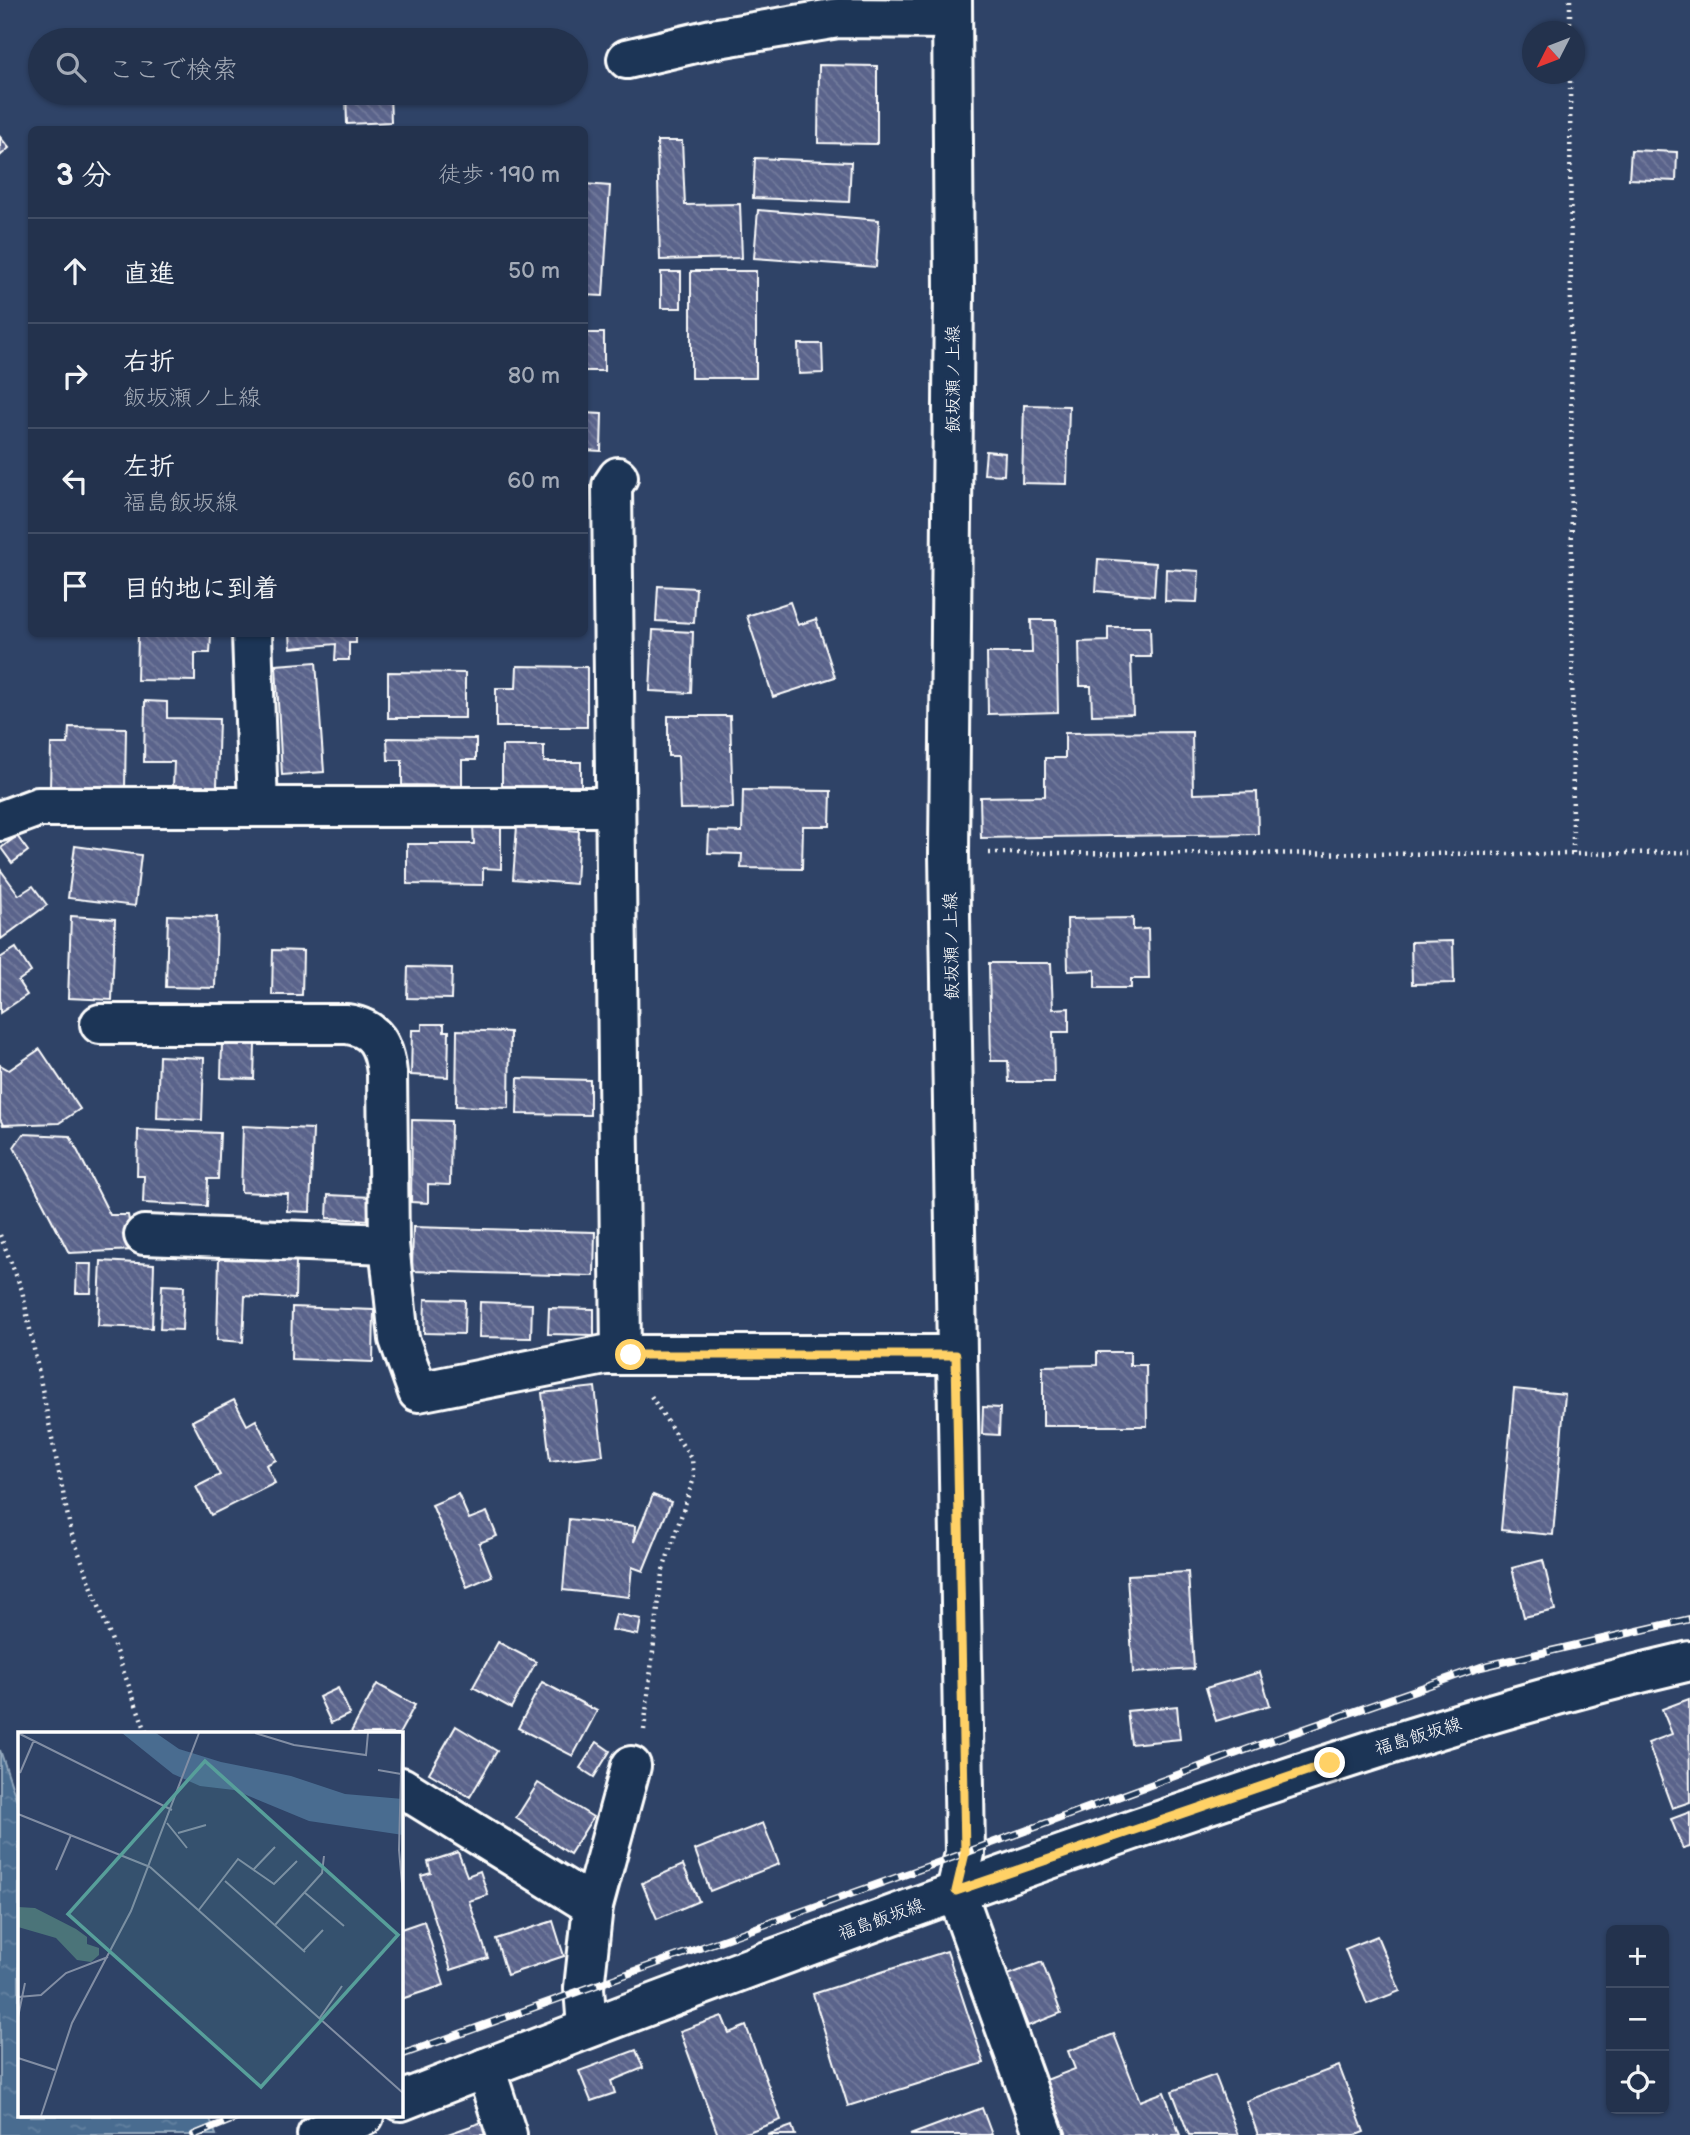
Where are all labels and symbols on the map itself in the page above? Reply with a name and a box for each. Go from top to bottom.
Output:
north arrow [1522,21,1585,84]
street label: 飯坂瀬ノ上線 [943,325,964,433]
street label: 飯坂瀬ノ上線 [940,892,963,1000]
route start [615,1339,646,1370]
street label: 福島飯坂線 [1372,1713,1464,1760]
inset map [18,1732,402,2118]
route end [1314,1747,1345,1778]
street label: 福島飯坂線 [835,1894,927,1945]

